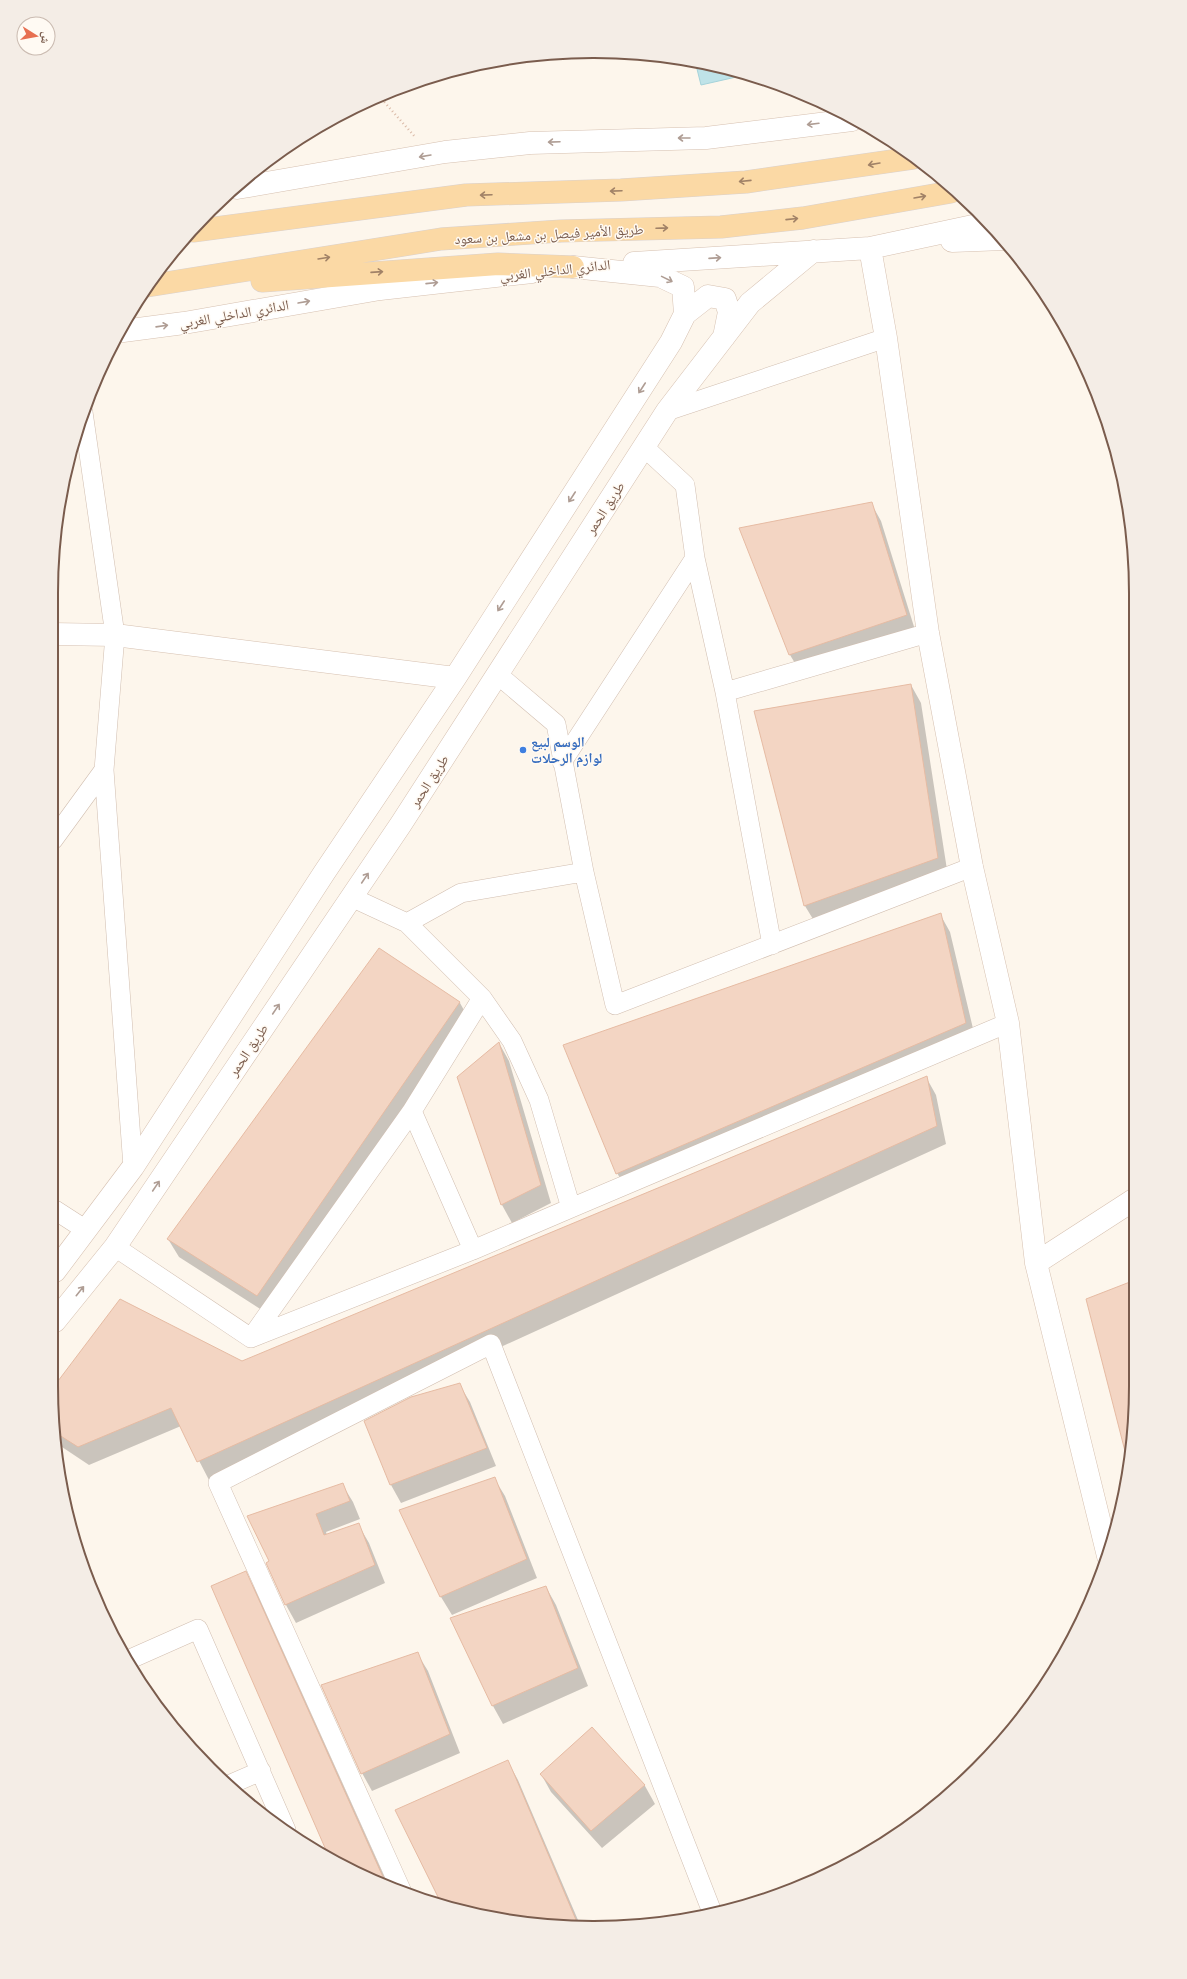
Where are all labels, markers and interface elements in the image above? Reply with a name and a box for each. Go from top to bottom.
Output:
north arrow [16,16,56,56]
text: ش [37,31,54,45]
one-way arrow [807,120,820,128]
one-way arrow [678,134,691,142]
one-way arrow [548,139,561,146]
one-way arrow [419,152,432,160]
one-way arrow [868,160,881,168]
one-way arrow [739,178,752,185]
one-way arrow [610,187,623,194]
one-way arrow [480,191,493,198]
one-way arrow [913,193,926,201]
one-way arrow [785,215,798,223]
street label: طريق الأمير فيصل بن مشعل بن سعود [454,220,644,249]
one-way arrow [655,224,668,232]
one-way arrow [317,254,330,262]
one-way arrow [708,254,721,261]
street label: الدائري الداخلي الغربي [499,255,611,287]
one-way arrow [370,268,383,275]
one-way arrow [660,276,672,283]
one-way arrow [425,279,438,287]
street label: الدائري الداخلي الغربي [178,295,291,335]
one-way arrow [297,298,310,306]
one-way arrow [155,322,168,330]
one-way arrow [638,382,647,393]
street label: طريق الحمر [581,478,630,539]
one-way arrow [568,491,576,502]
one-way arrow [497,600,505,612]
place label: الوسم لبيع لوازم الرحلات [531,733,602,768]
marker: الوسم لبيع لوازم الرحلات [518,745,528,755]
street label: طريق الحمر [405,751,454,812]
one-way arrow [360,872,369,883]
one-way arrow [272,1003,280,1014]
street label: طريق الحمر [223,1020,273,1081]
one-way arrow [152,1181,160,1192]
one-way arrow [75,1285,84,1296]

